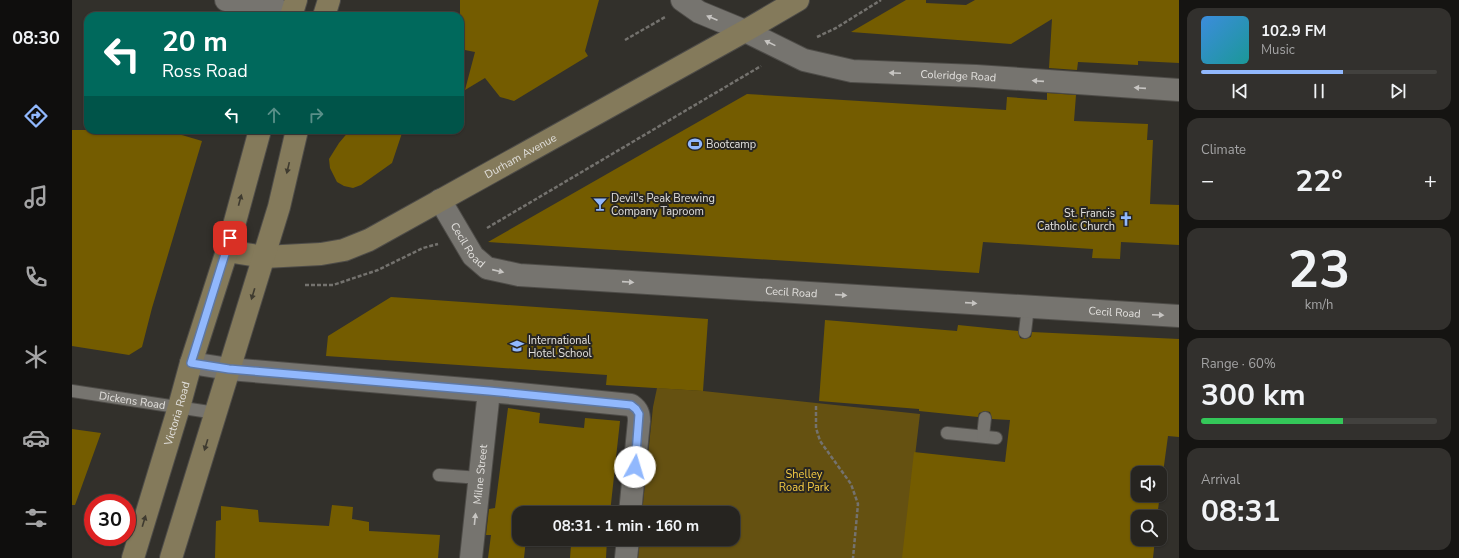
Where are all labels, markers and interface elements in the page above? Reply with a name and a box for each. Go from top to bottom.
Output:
one-way arrow [706,14,718,20]
text: 102.9 FM [1261,21,1326,41]
text: 20 m [162,23,228,61]
text: 08:30 [12,26,60,50]
icon: left [96,28,148,80]
one-way arrow [764,40,775,46]
text: Music [1261,41,1295,59]
text: Ross Road [162,59,248,83]
street label: Coleridge Road [920,66,997,85]
one-way arrow [889,69,901,76]
one-way arrow [1032,77,1044,84]
icon: previous [1229,80,1251,102]
icon: pause [1308,80,1330,102]
icon: next [1387,80,1409,102]
one-way arrow [1134,84,1146,91]
icon: directions [22,102,50,130]
icon: left [221,104,243,126]
icon: ahead [263,104,285,126]
icon: right [305,104,327,126]
street label: Durham Avenue [482,130,559,182]
sports icon: Bootcamp [687,136,703,152]
place label: Bootcamp [706,137,756,152]
text: Climate [1201,141,1246,159]
text: 22° [1295,161,1343,202]
one-way arrow [285,162,291,174]
text: − [1201,166,1214,196]
text: + [1424,166,1437,196]
icon: music [22,183,50,211]
place label: Devil's Peak Brewing Company Taproom [611,191,715,219]
one-way arrow [237,193,243,205]
bar icon: Devil's Peak Brewing Company Taproom [592,196,608,212]
place label: St. Francis Catholic Church [1037,206,1115,234]
church icon: St. Francis Catholic Church [1118,211,1134,227]
street label: Cecil Road [447,219,489,271]
pin [213,221,247,255]
icon: arrive [219,227,241,249]
text: 23 [1288,234,1350,305]
icon: phone [22,263,50,291]
one-way arrow [492,268,505,274]
one-way arrow [622,279,635,285]
street label: Cecil Road [765,283,818,301]
one-way arrow [250,289,256,301]
one-way arrow [835,292,847,299]
text: km/h [1305,296,1333,314]
one-way arrow [965,300,977,307]
street label: Cecil Road [1088,303,1141,321]
one-way arrow [1152,312,1165,318]
place label: International Hotel School [528,333,592,361]
school or university icon: International Hotel School [509,338,525,354]
icon: climate [22,343,50,371]
text: Range · 60% [1201,355,1276,373]
text: 300 km [1201,375,1306,416]
street label: Victoria Road [160,380,193,448]
street label: Dickens Road [98,388,167,413]
icon: car [22,424,50,452]
one-way arrow [203,440,209,452]
street label: Milne Street [469,444,491,505]
position arrow [614,446,656,488]
map controls [1131,466,1167,546]
button: sound [1131,466,1167,502]
park label: Shelley Road Park [779,467,830,495]
text: Arrival [1201,471,1240,489]
text: 08:31 [1201,491,1280,532]
speed limit sign: 30 [84,494,136,546]
icon: filters [22,504,50,532]
button: search [1131,510,1167,546]
one-way arrow [472,513,478,525]
one-way arrow [141,514,147,526]
text: 08:31 · 1 min · 160 m [553,516,699,536]

